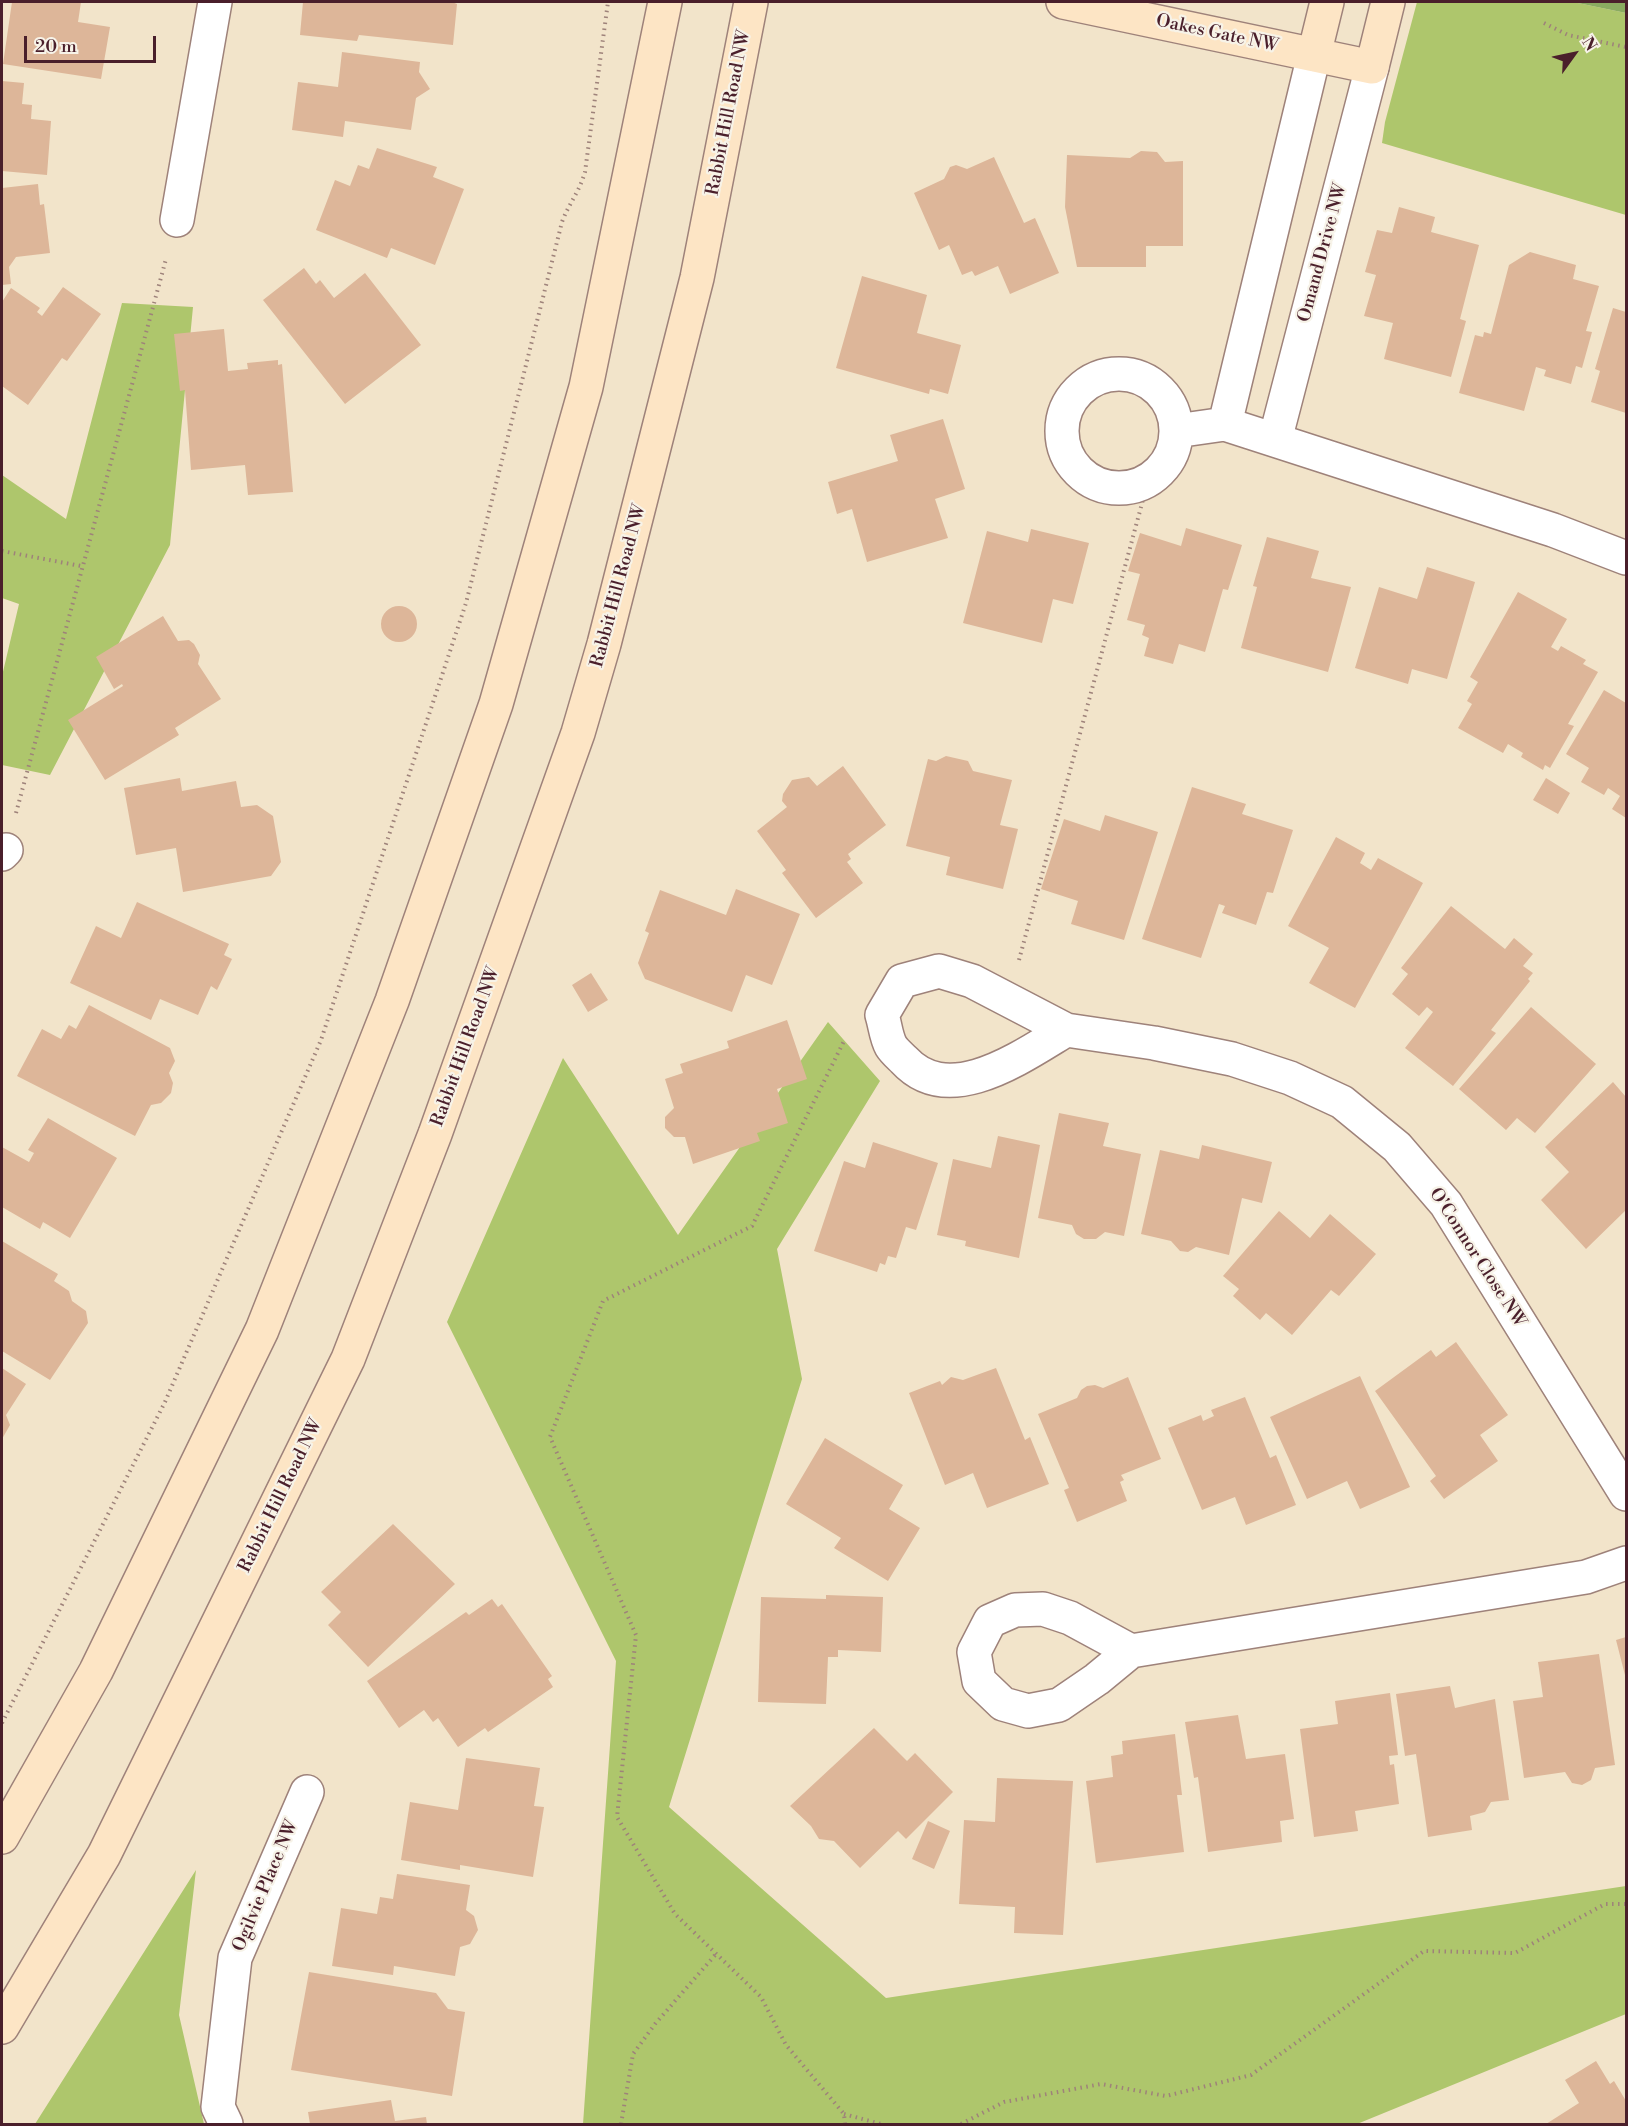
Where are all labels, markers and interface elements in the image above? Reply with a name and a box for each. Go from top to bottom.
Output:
street label: Oakes Gate NW [1154,11,1280,57]
scale bar [27,24,159,62]
north arrow [1544,24,1604,84]
street label: Rabbit Hill Road NW [702,28,756,198]
text: N [1577,33,1601,55]
text: 20 m [35,35,77,58]
street label: Omand Drive NW [1294,181,1352,325]
street label: Rabbit Hill Road NW [587,502,651,670]
street label: Rabbit Hill Road NW [427,964,505,1130]
street label: O'Connor Close NW [1424,1184,1530,1332]
street label: Rabbit Hill Road NW [234,1416,328,1576]
street label: Ogilvie Place NW [229,1817,303,1955]

